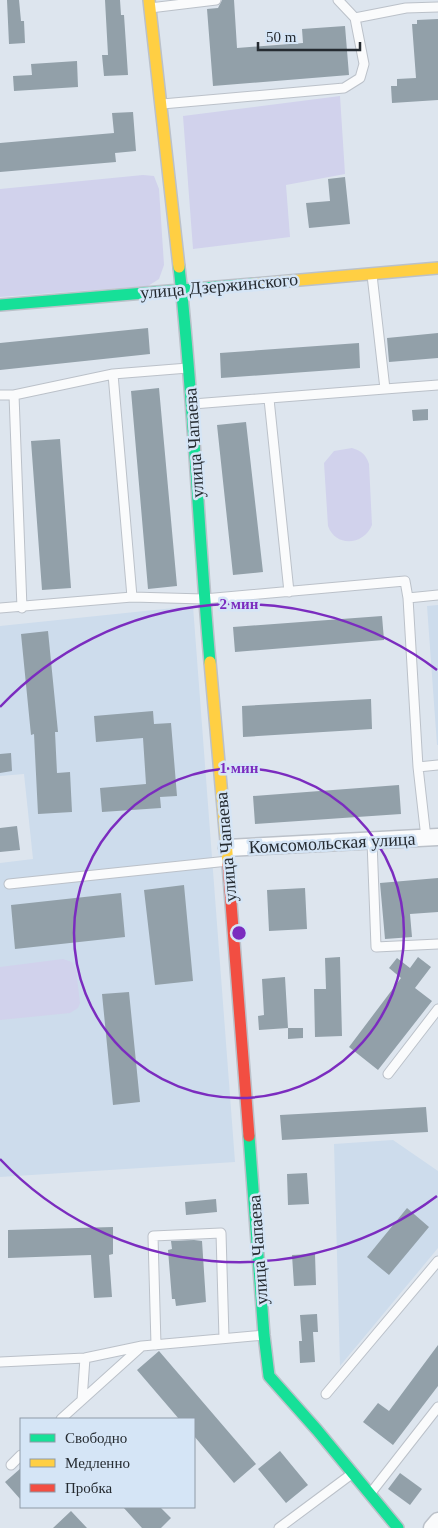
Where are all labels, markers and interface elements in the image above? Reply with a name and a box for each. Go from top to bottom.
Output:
scale bar [258,20,360,52]
text: 50 m [266,29,297,45]
street label: улица Дзержинского [139,269,299,303]
street label: улица Чапаева [180,387,208,499]
text: 2 мин [220,596,259,612]
text: 1 мин [220,760,259,776]
street label: улица Чапаева [211,791,241,903]
street label: Комсомольская улица [248,829,416,857]
centre of rings [230,924,248,942]
street label: улица Чапаева [244,1194,272,1306]
legend [20,1418,195,1508]
text: Свободно [65,1430,127,1446]
text: Медленно [65,1455,130,1471]
text: Пробка [65,1480,113,1496]

